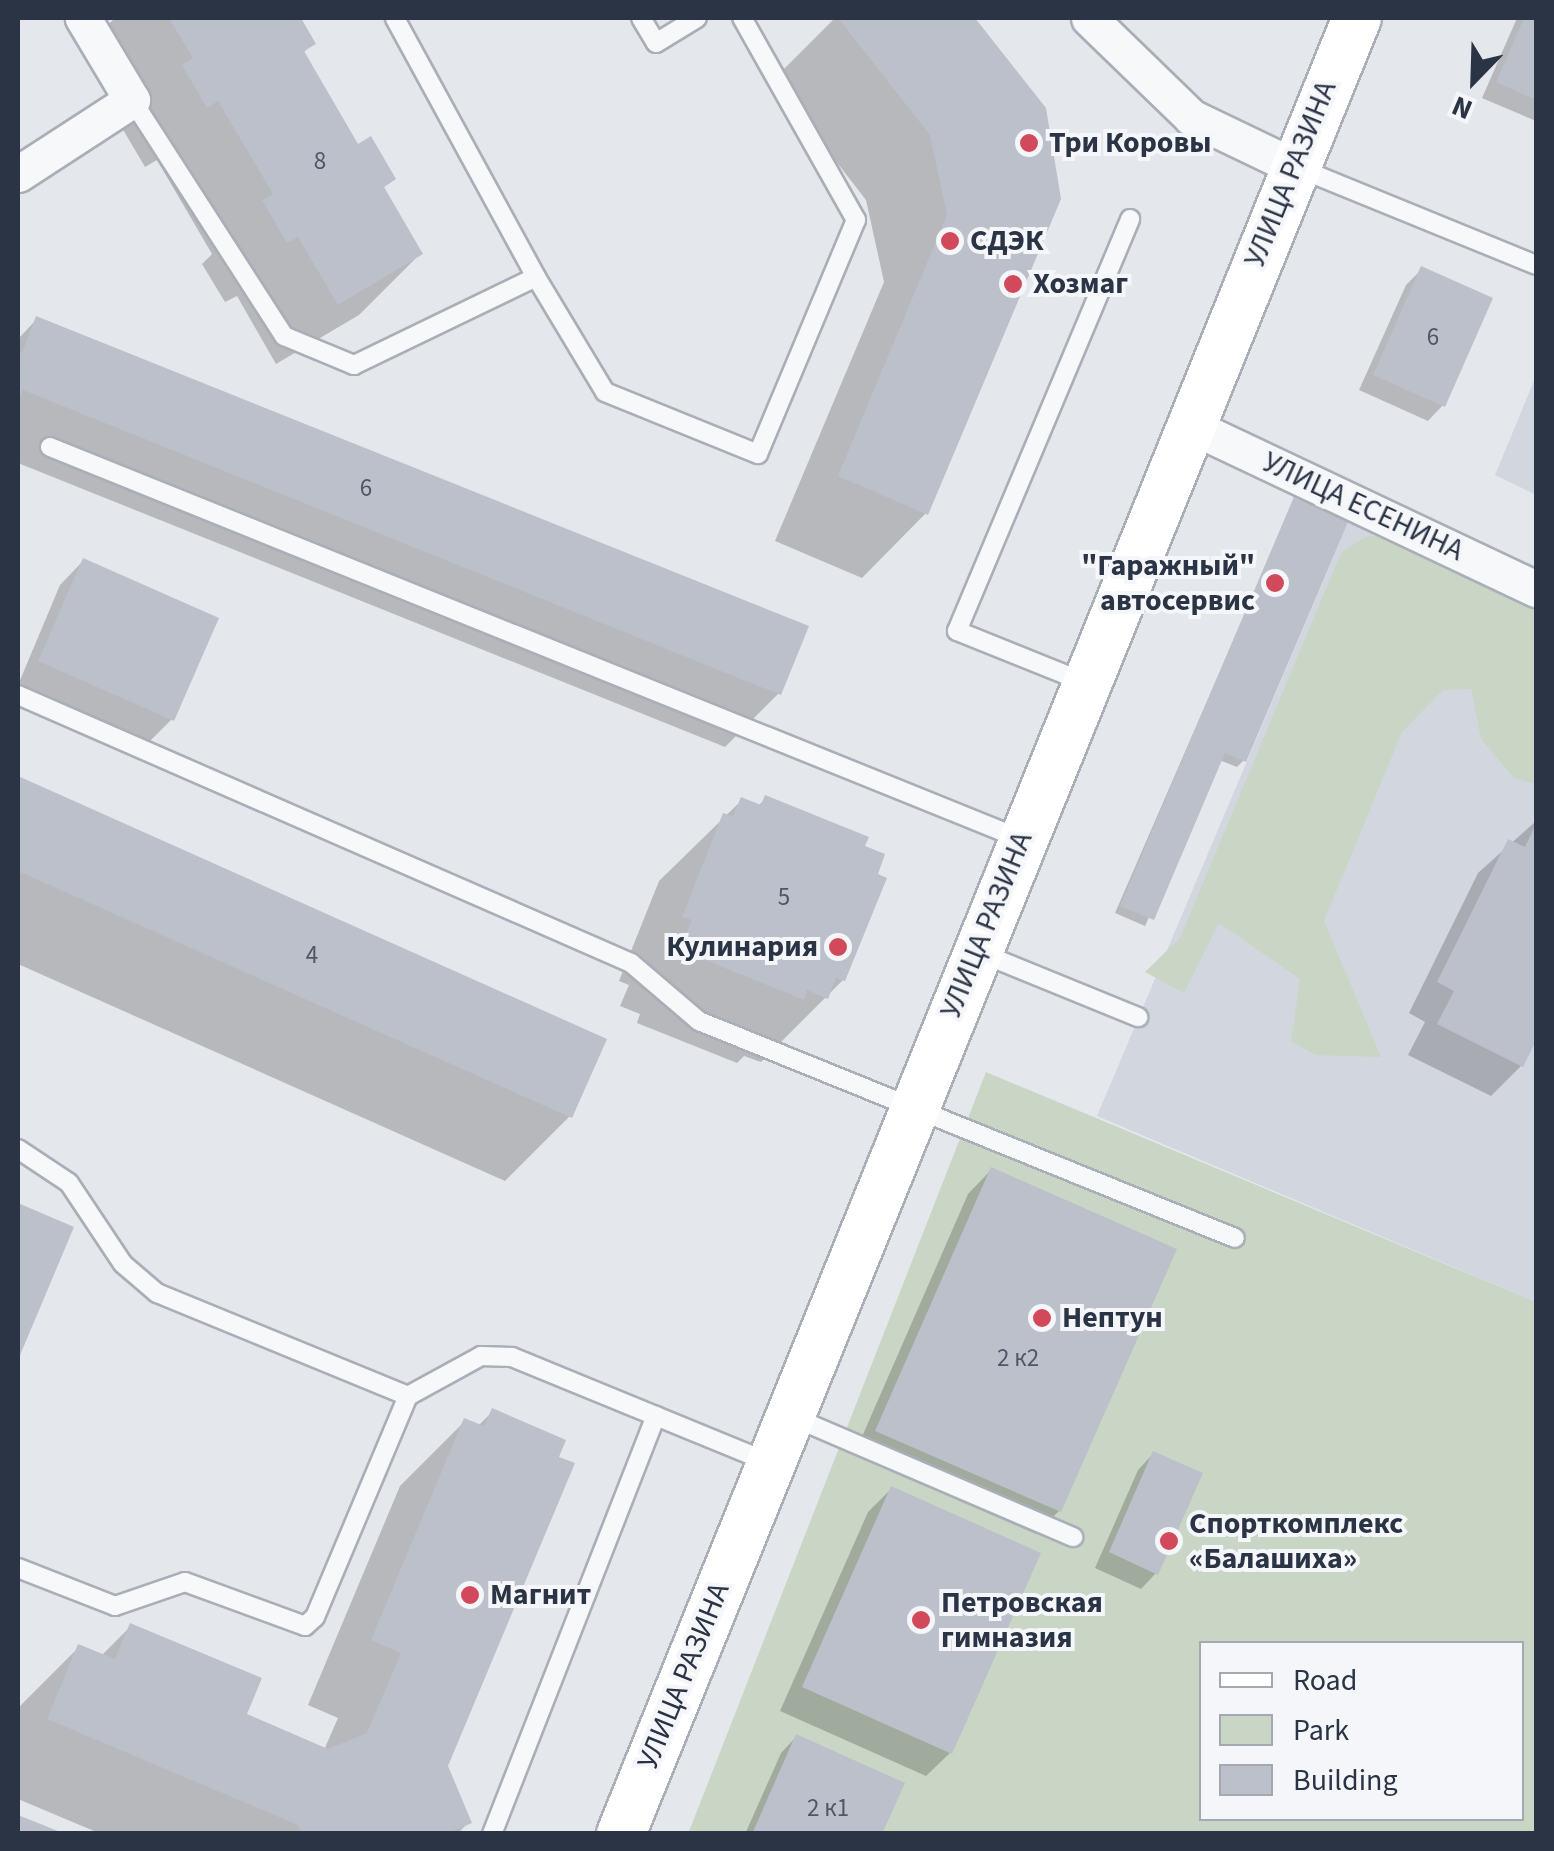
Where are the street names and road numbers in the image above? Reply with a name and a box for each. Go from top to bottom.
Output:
street label: УЛИЦА РАЗИНА [1237,76,1345,272]
street label: УЛИЦА ЕСЕНИНА [1257,445,1469,569]
street label: УЛИЦА РАЗИНА [933,827,1041,1023]
street label: УЛИЦА РАЗИНА [630,1578,738,1774]

